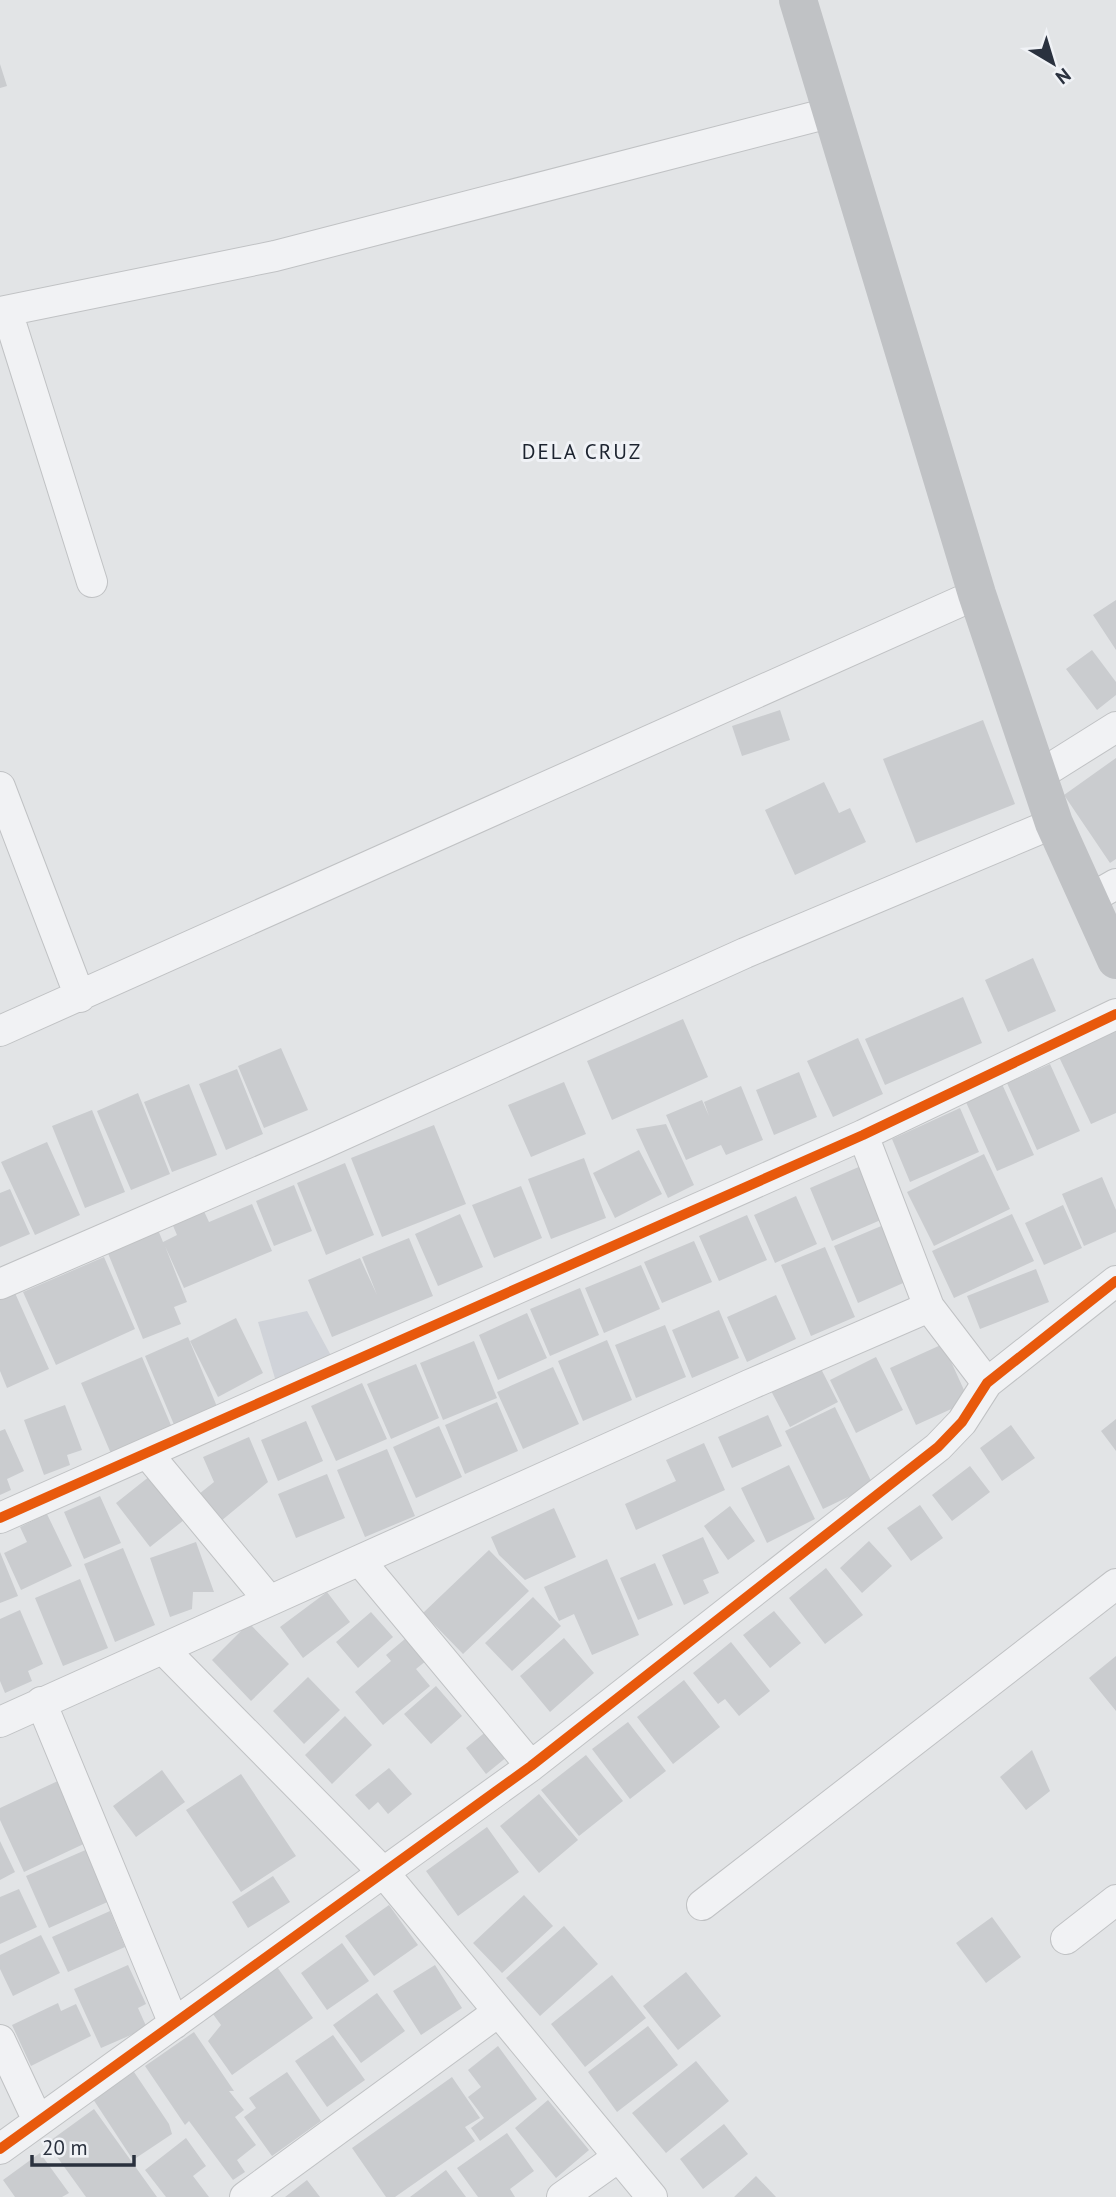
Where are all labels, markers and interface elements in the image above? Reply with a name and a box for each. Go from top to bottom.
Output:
north arrow [1018,28,1088,98]
text: N [1051,63,1076,90]
district label: DELA CRUZ [522,438,642,465]
scale bar [32,2124,133,2168]
text: 20 m [42,2134,88,2161]

